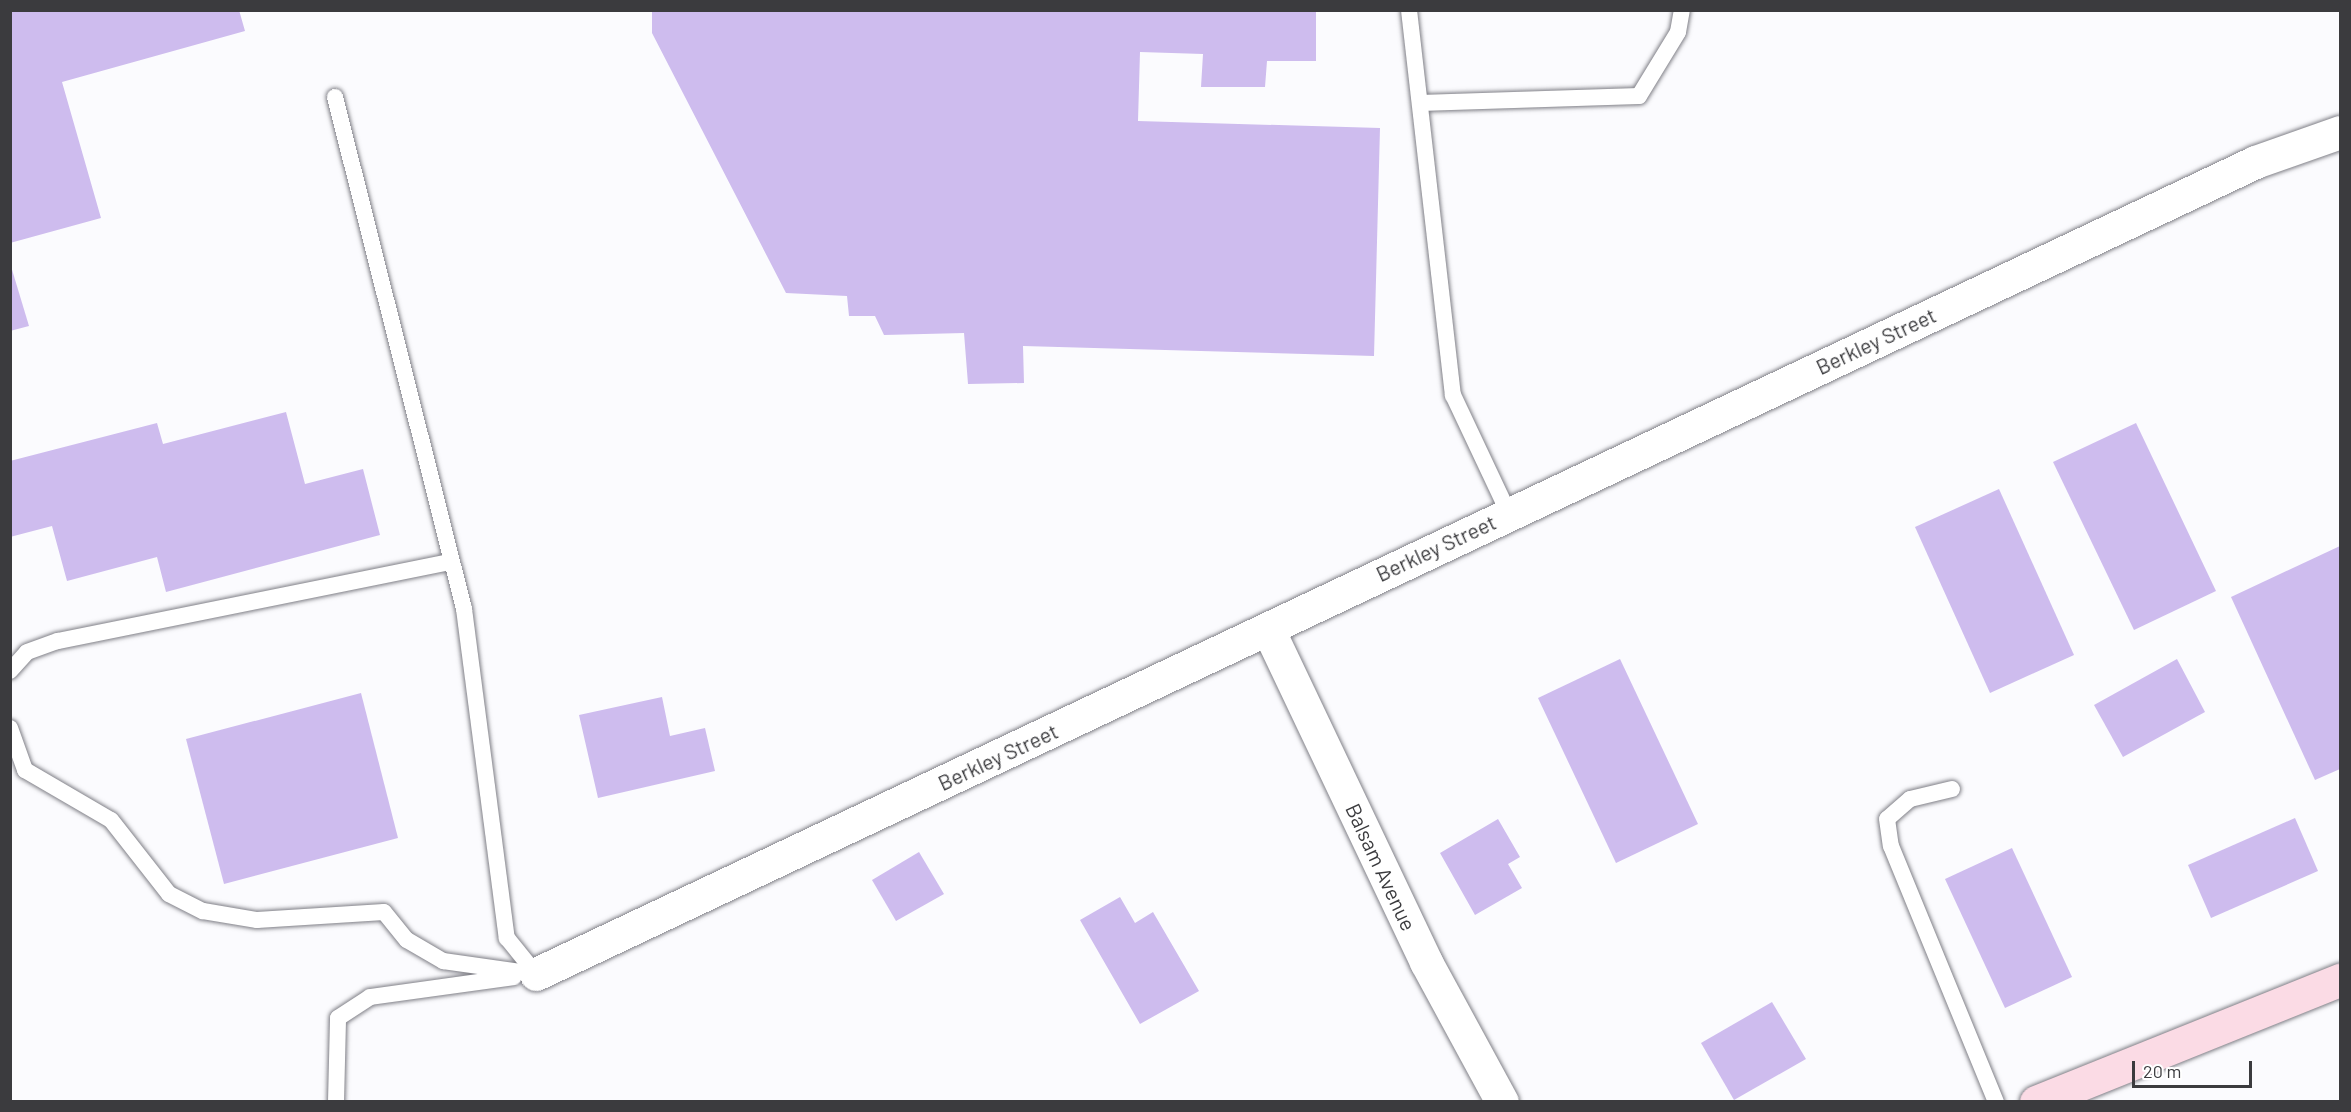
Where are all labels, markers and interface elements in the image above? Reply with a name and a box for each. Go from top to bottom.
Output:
street label: Berkley Street [1812,302,1940,380]
street label: Berkley Street [1372,509,1500,587]
street label: Berkley Street [934,718,1062,796]
street label: Balsam Avenue [1340,799,1422,935]
scale bar [2135,1049,2255,1087]
text: 20 m [2143,1060,2181,1082]

